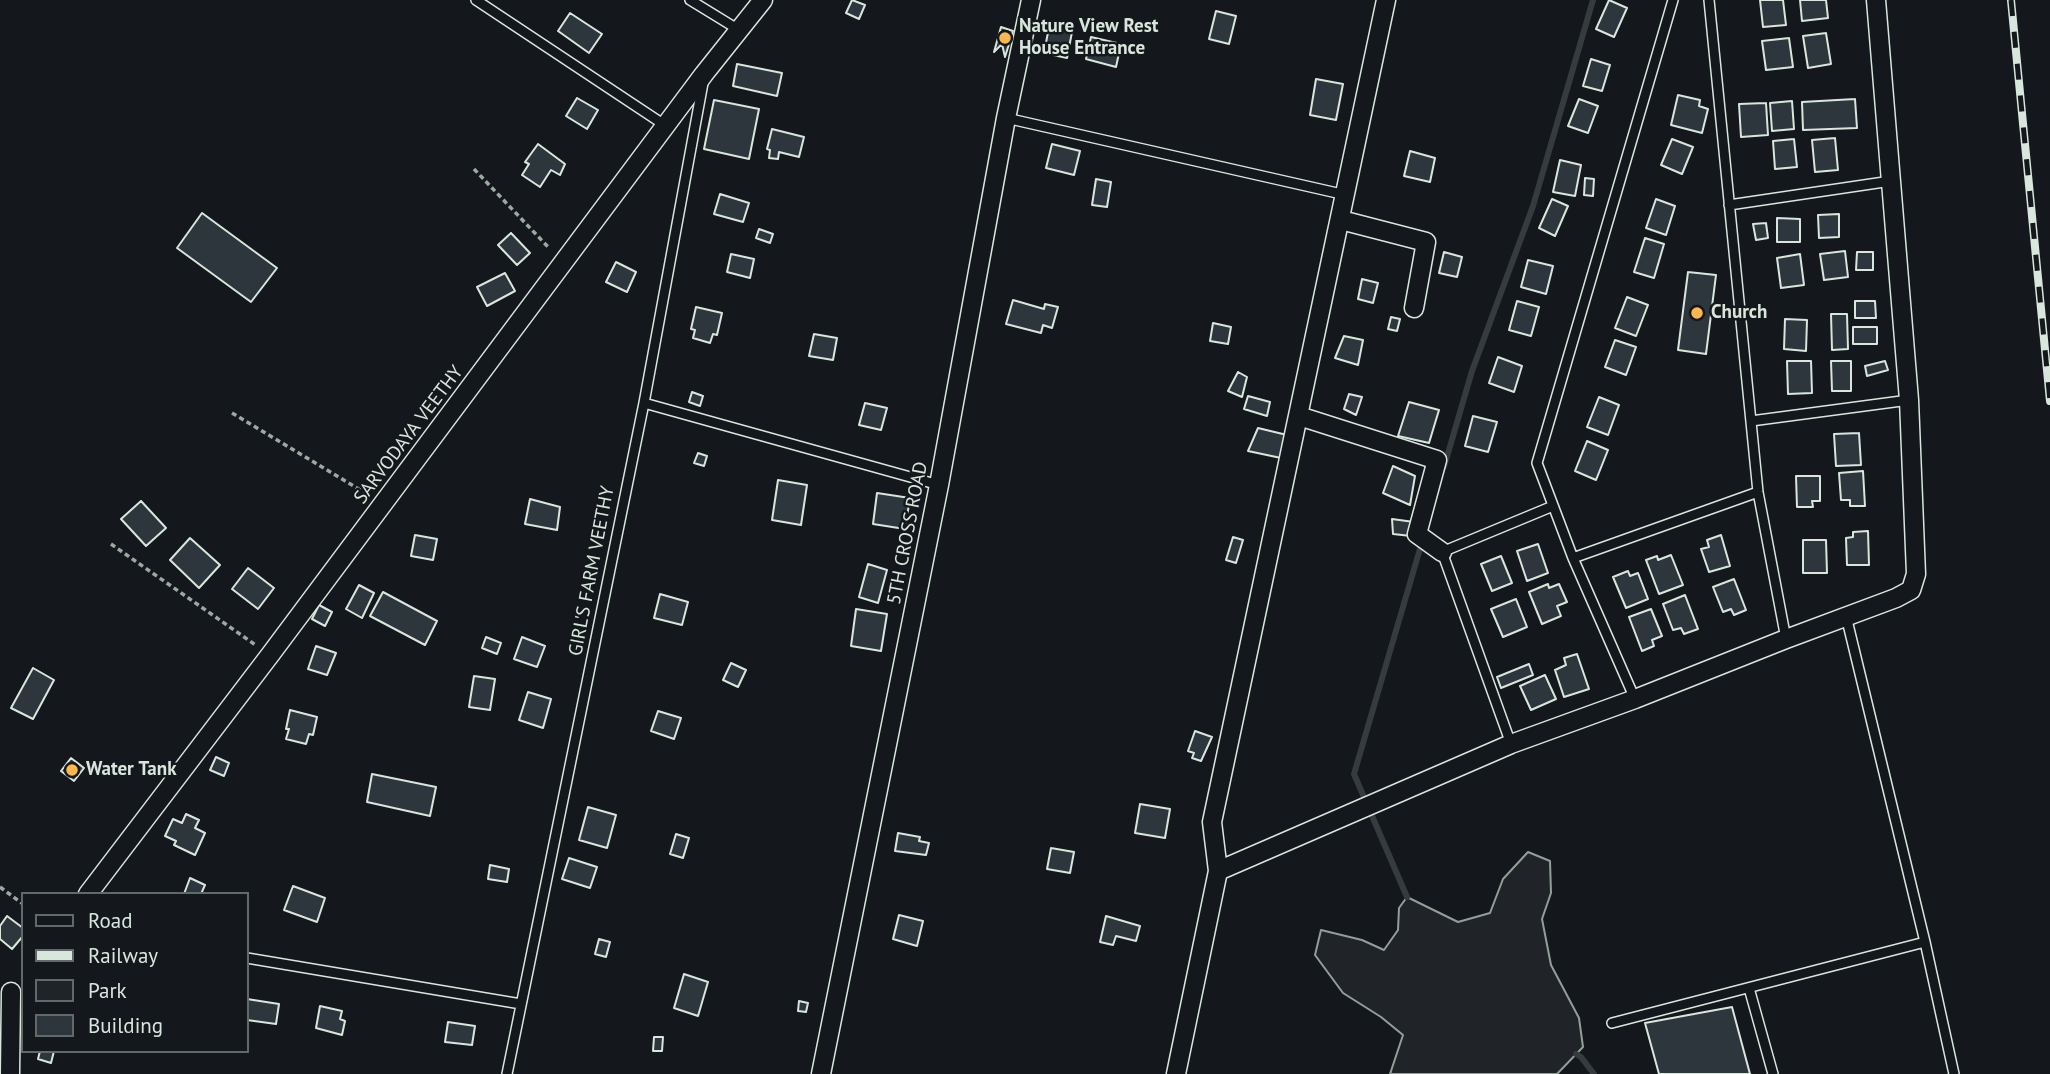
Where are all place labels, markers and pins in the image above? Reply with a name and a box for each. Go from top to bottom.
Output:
place label: Nature View Rest House Entrance [1019,16,1158,60]
marker: Nature View Rest House Entrance [997,30,1013,46]
place label: Church [1711,302,1767,324]
marker: Church [1689,305,1705,321]
place label: Water Tank [86,759,176,781]
marker: Water Tank [64,762,80,778]

